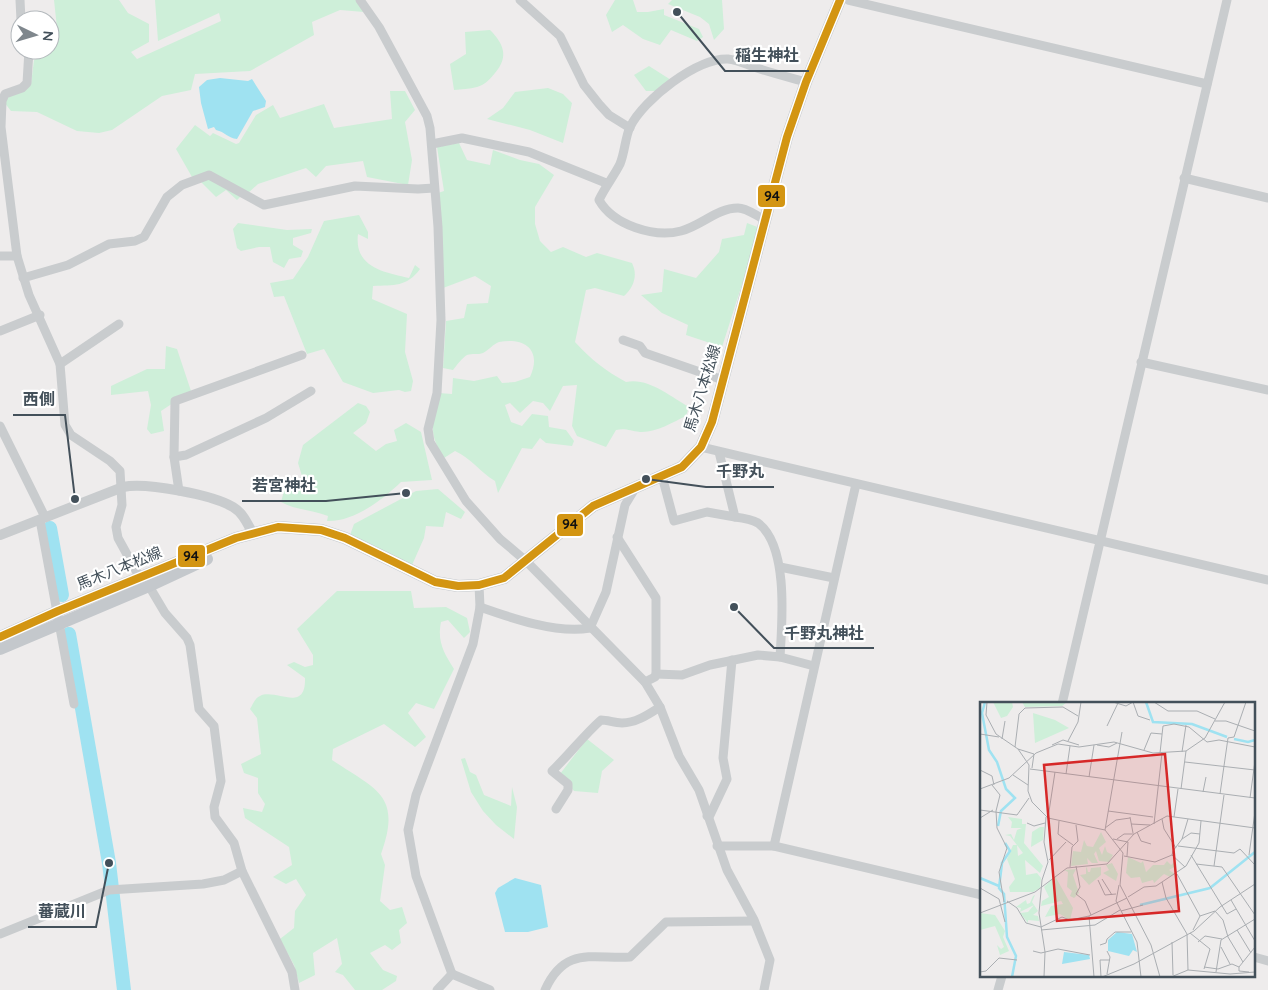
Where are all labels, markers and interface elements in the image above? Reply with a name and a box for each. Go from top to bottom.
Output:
north arrow [10,10,60,60]
text: N [39,30,57,42]
callout: 稲生神社 [725,40,809,71]
text: 稲生神社 [735,45,799,65]
line badge: 94 [757,184,786,208]
text: 94 [764,187,780,205]
street label: 馬木八本松線 [680,342,724,434]
callout: 西側 [13,384,65,415]
text: 西側 [23,389,55,409]
callout: 千野丸 [706,456,774,487]
text: 千野丸 [716,461,764,481]
callout: 若宮神社 [242,470,326,501]
text: 若宮神社 [252,475,316,495]
line badge: 94 [556,513,584,537]
text: 94 [562,515,578,533]
street label: 馬木八本松線 [74,542,164,594]
line badge: 94 [177,544,206,568]
text: 94 [183,547,199,565]
callout: 千野丸神社 [774,617,874,648]
text: 千野丸神社 [784,623,864,643]
inset map [980,702,1256,978]
callout: 蕃蔵川 [28,896,96,927]
text: 蕃蔵川 [38,901,86,921]

